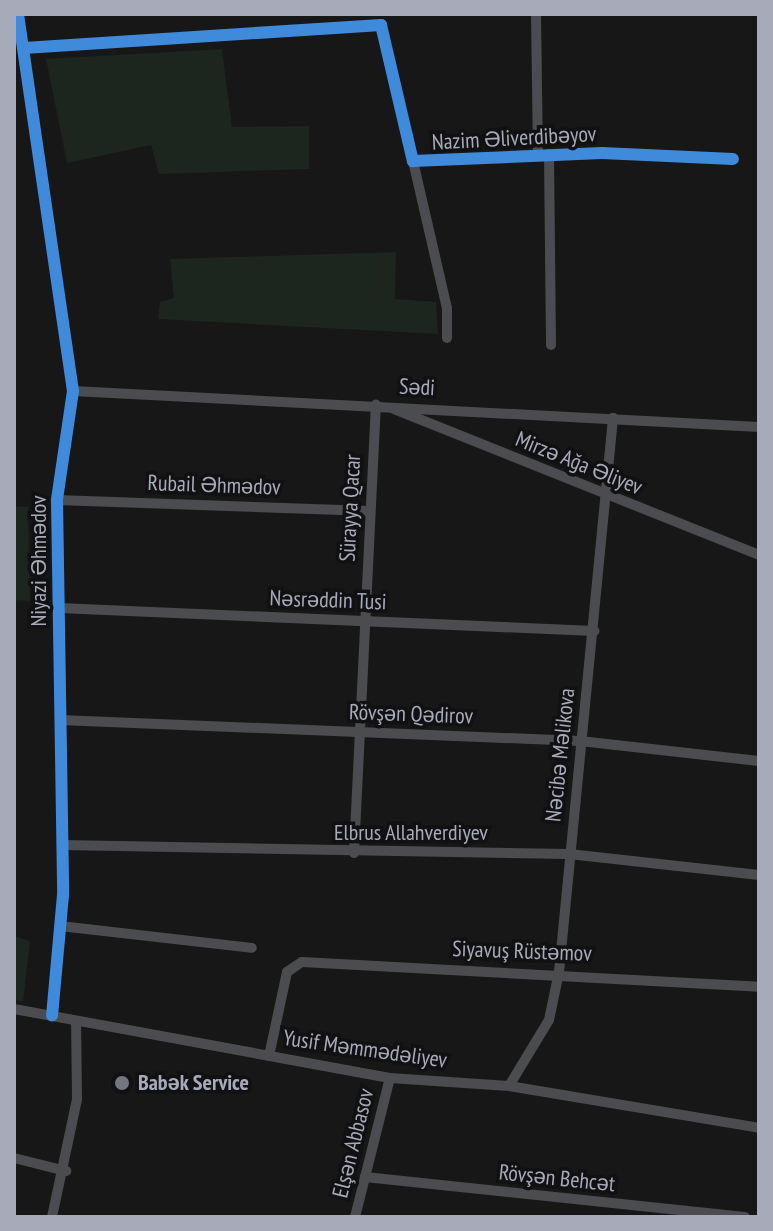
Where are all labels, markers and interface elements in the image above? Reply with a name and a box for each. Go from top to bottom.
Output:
street label: Nazim Əliverdibəyov [431,121,597,155]
street label: Sədi [398,373,436,401]
street label: Mirzə Ağa Əliyev [512,426,646,500]
street label: Sürayya Qacar [334,454,366,562]
street label: Rubail Əhmədov [147,469,281,501]
street label: Niyazi Əhmədov [26,495,52,627]
street label: Nəsrəddin Tusi [269,585,387,615]
street label: Nəcibə Məlikova [540,687,580,823]
street label: Rövşən Qədirov [349,699,473,729]
street label: Elbrus Allahverdiyev [334,820,488,846]
street label: Siyavuş Rüstəmov [452,935,592,967]
street label: Yusif Məmmədəliyev [281,1024,449,1074]
place label: Babək Service [138,1070,249,1096]
marker: Babək Service [113,1074,131,1092]
street label: Elşən Abbasov [327,1085,379,1201]
street label: Rövşən Behcət [498,1159,616,1197]

